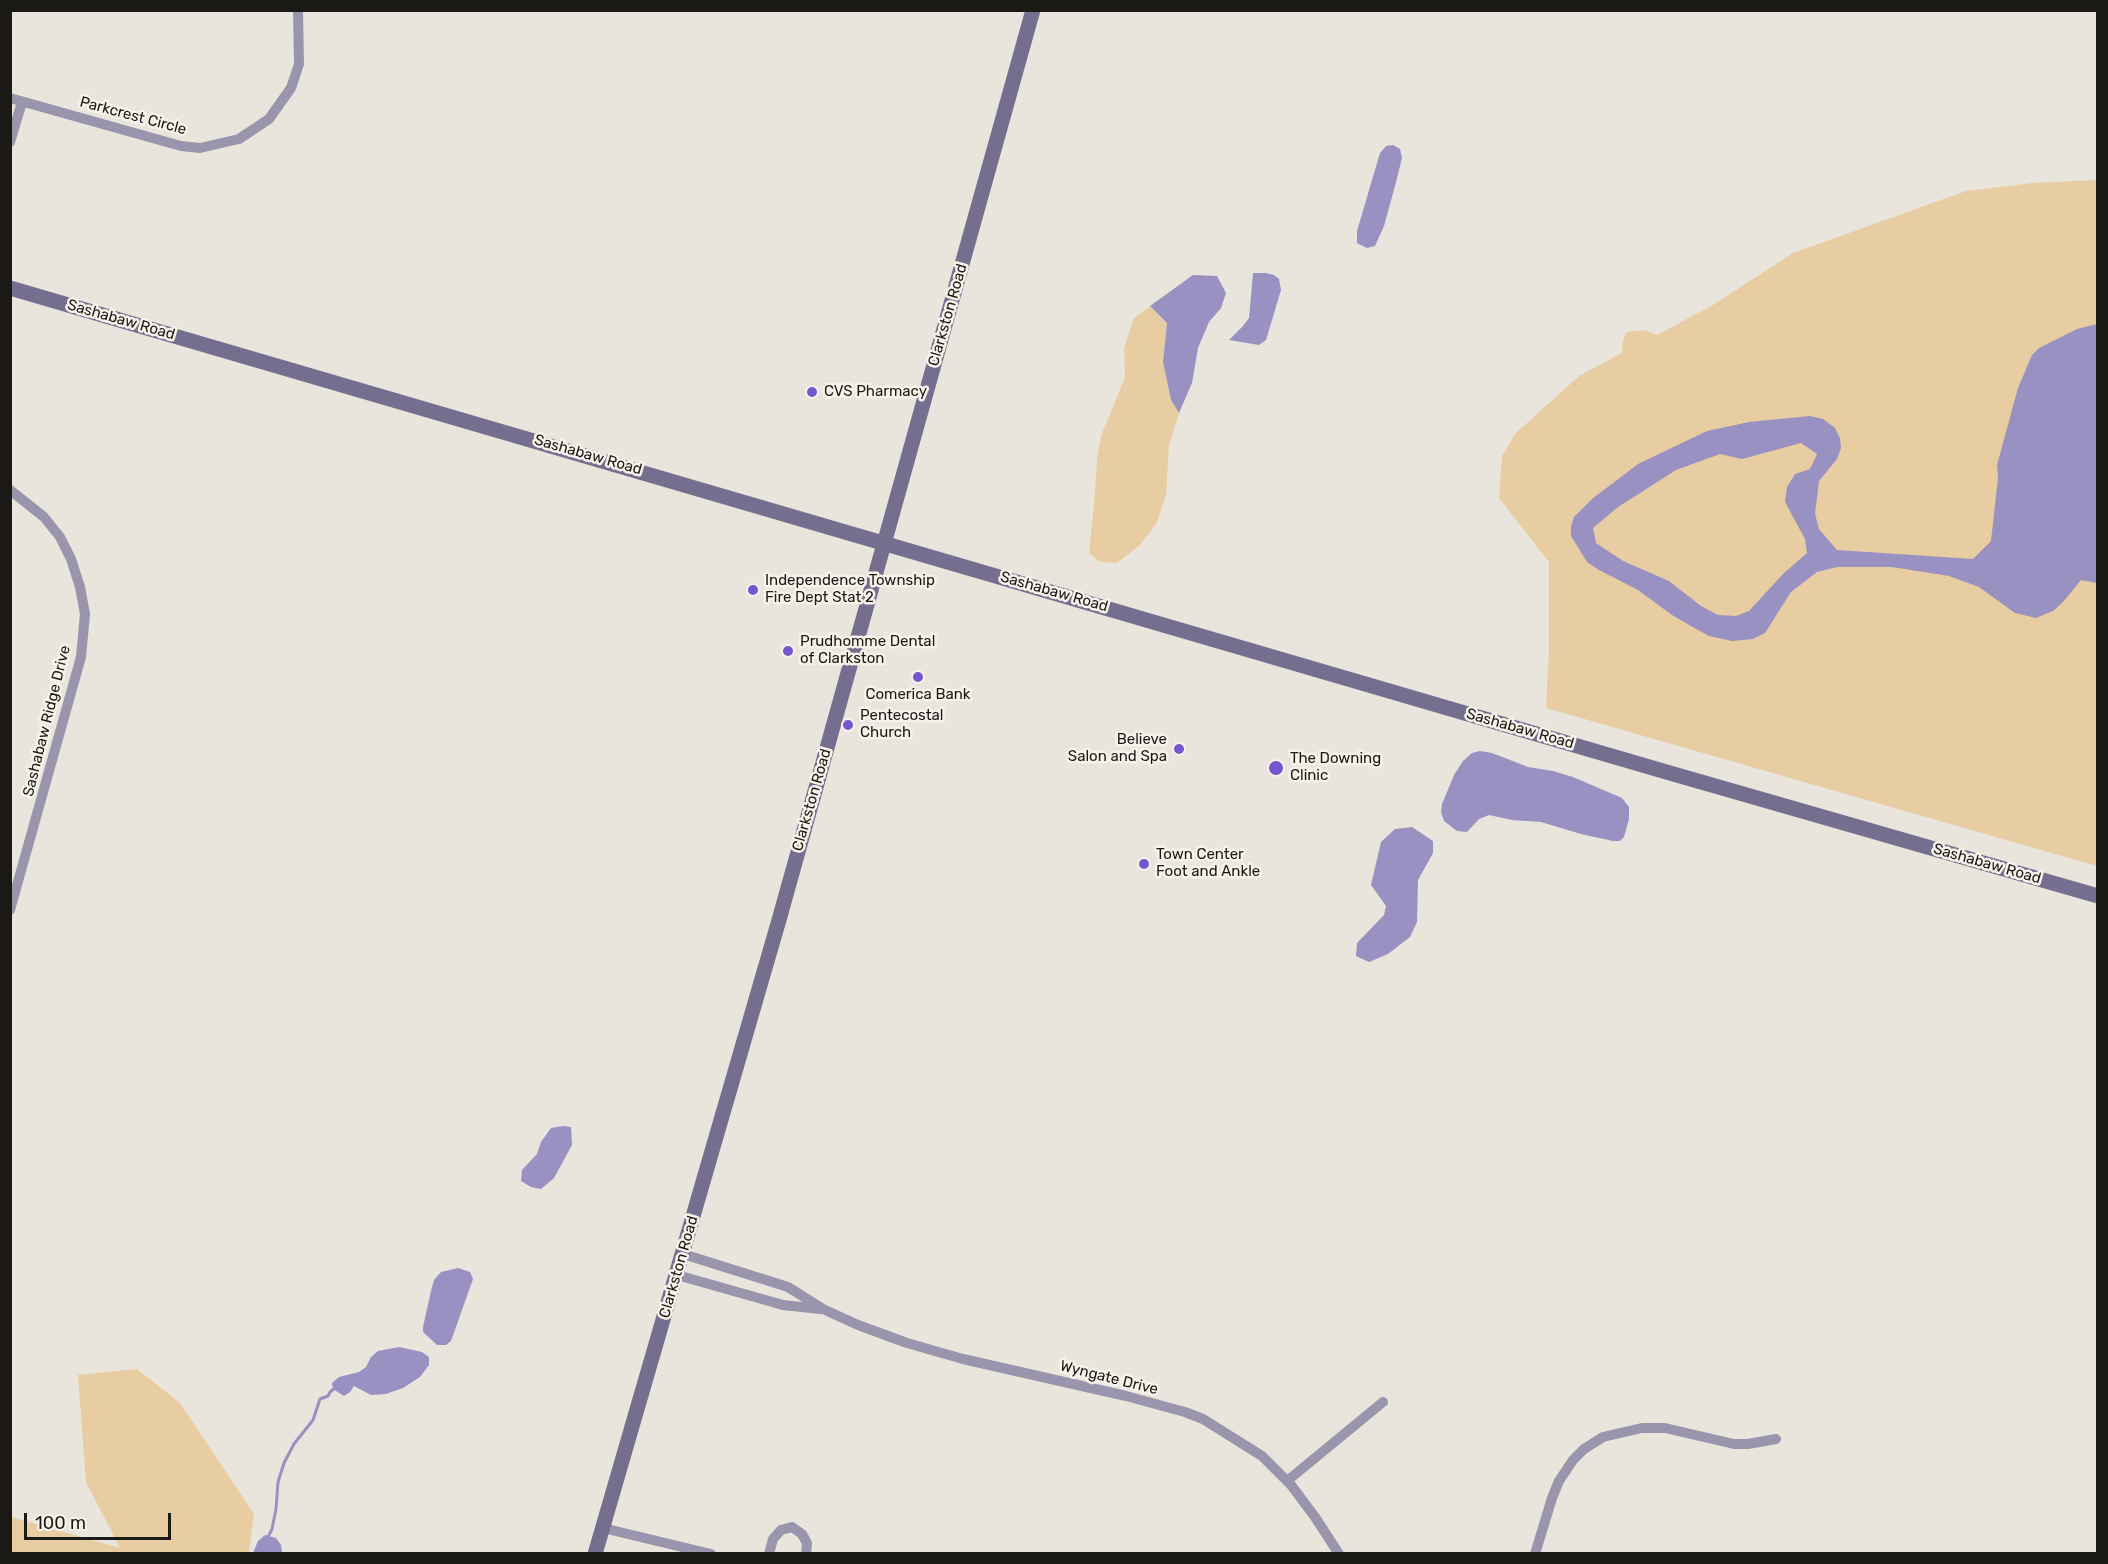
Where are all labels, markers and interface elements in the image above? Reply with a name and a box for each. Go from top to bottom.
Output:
street label: Parkcrest Circle [78,93,188,139]
street label: Clarkston Road [925,262,971,368]
street label: Sashabaw Road [65,296,177,344]
place label: CVS Pharmacy [824,383,927,401]
marker: CVS Pharmacy [805,385,819,399]
street label: Sashabaw Road [532,431,644,479]
street label: Sashabaw Road [998,568,1110,616]
place label: Independence Township Fire Dept Stat 2 [765,572,935,607]
marker: Independence Township Fire Dept Stat 2 [746,583,760,597]
place label: Prudhomme Dental of Clarkston [800,633,935,668]
street label: Sashabaw Ridge Drive [20,644,74,798]
marker: Prudhomme Dental of Clarkston [781,644,795,658]
marker: Comerica Bank [911,670,925,684]
place label: Comerica Bank [865,686,971,704]
street label: Sashabaw Road [1464,705,1576,753]
place label: Pentecostal Church [860,707,943,742]
marker: Pentecostal Church [841,718,855,732]
place label: Believe Salon and Spa [1068,731,1167,766]
marker: Believe Salon and Spa [1172,742,1186,756]
street label: Clarkston Road [789,747,835,853]
place label: The Downing Clinic [1290,750,1381,785]
marker: The Downing Clinic [1267,759,1285,777]
street label: Sashabaw Road [1931,840,2043,888]
place label: Town Center Foot and Ankle [1156,846,1260,881]
marker: Town Center Foot and Ankle [1137,857,1151,871]
street label: Clarkston Road [656,1214,702,1320]
street label: Wyngate Drive [1058,1357,1160,1399]
scale bar [27,1501,174,1539]
text: 100 m [35,1512,86,1534]

